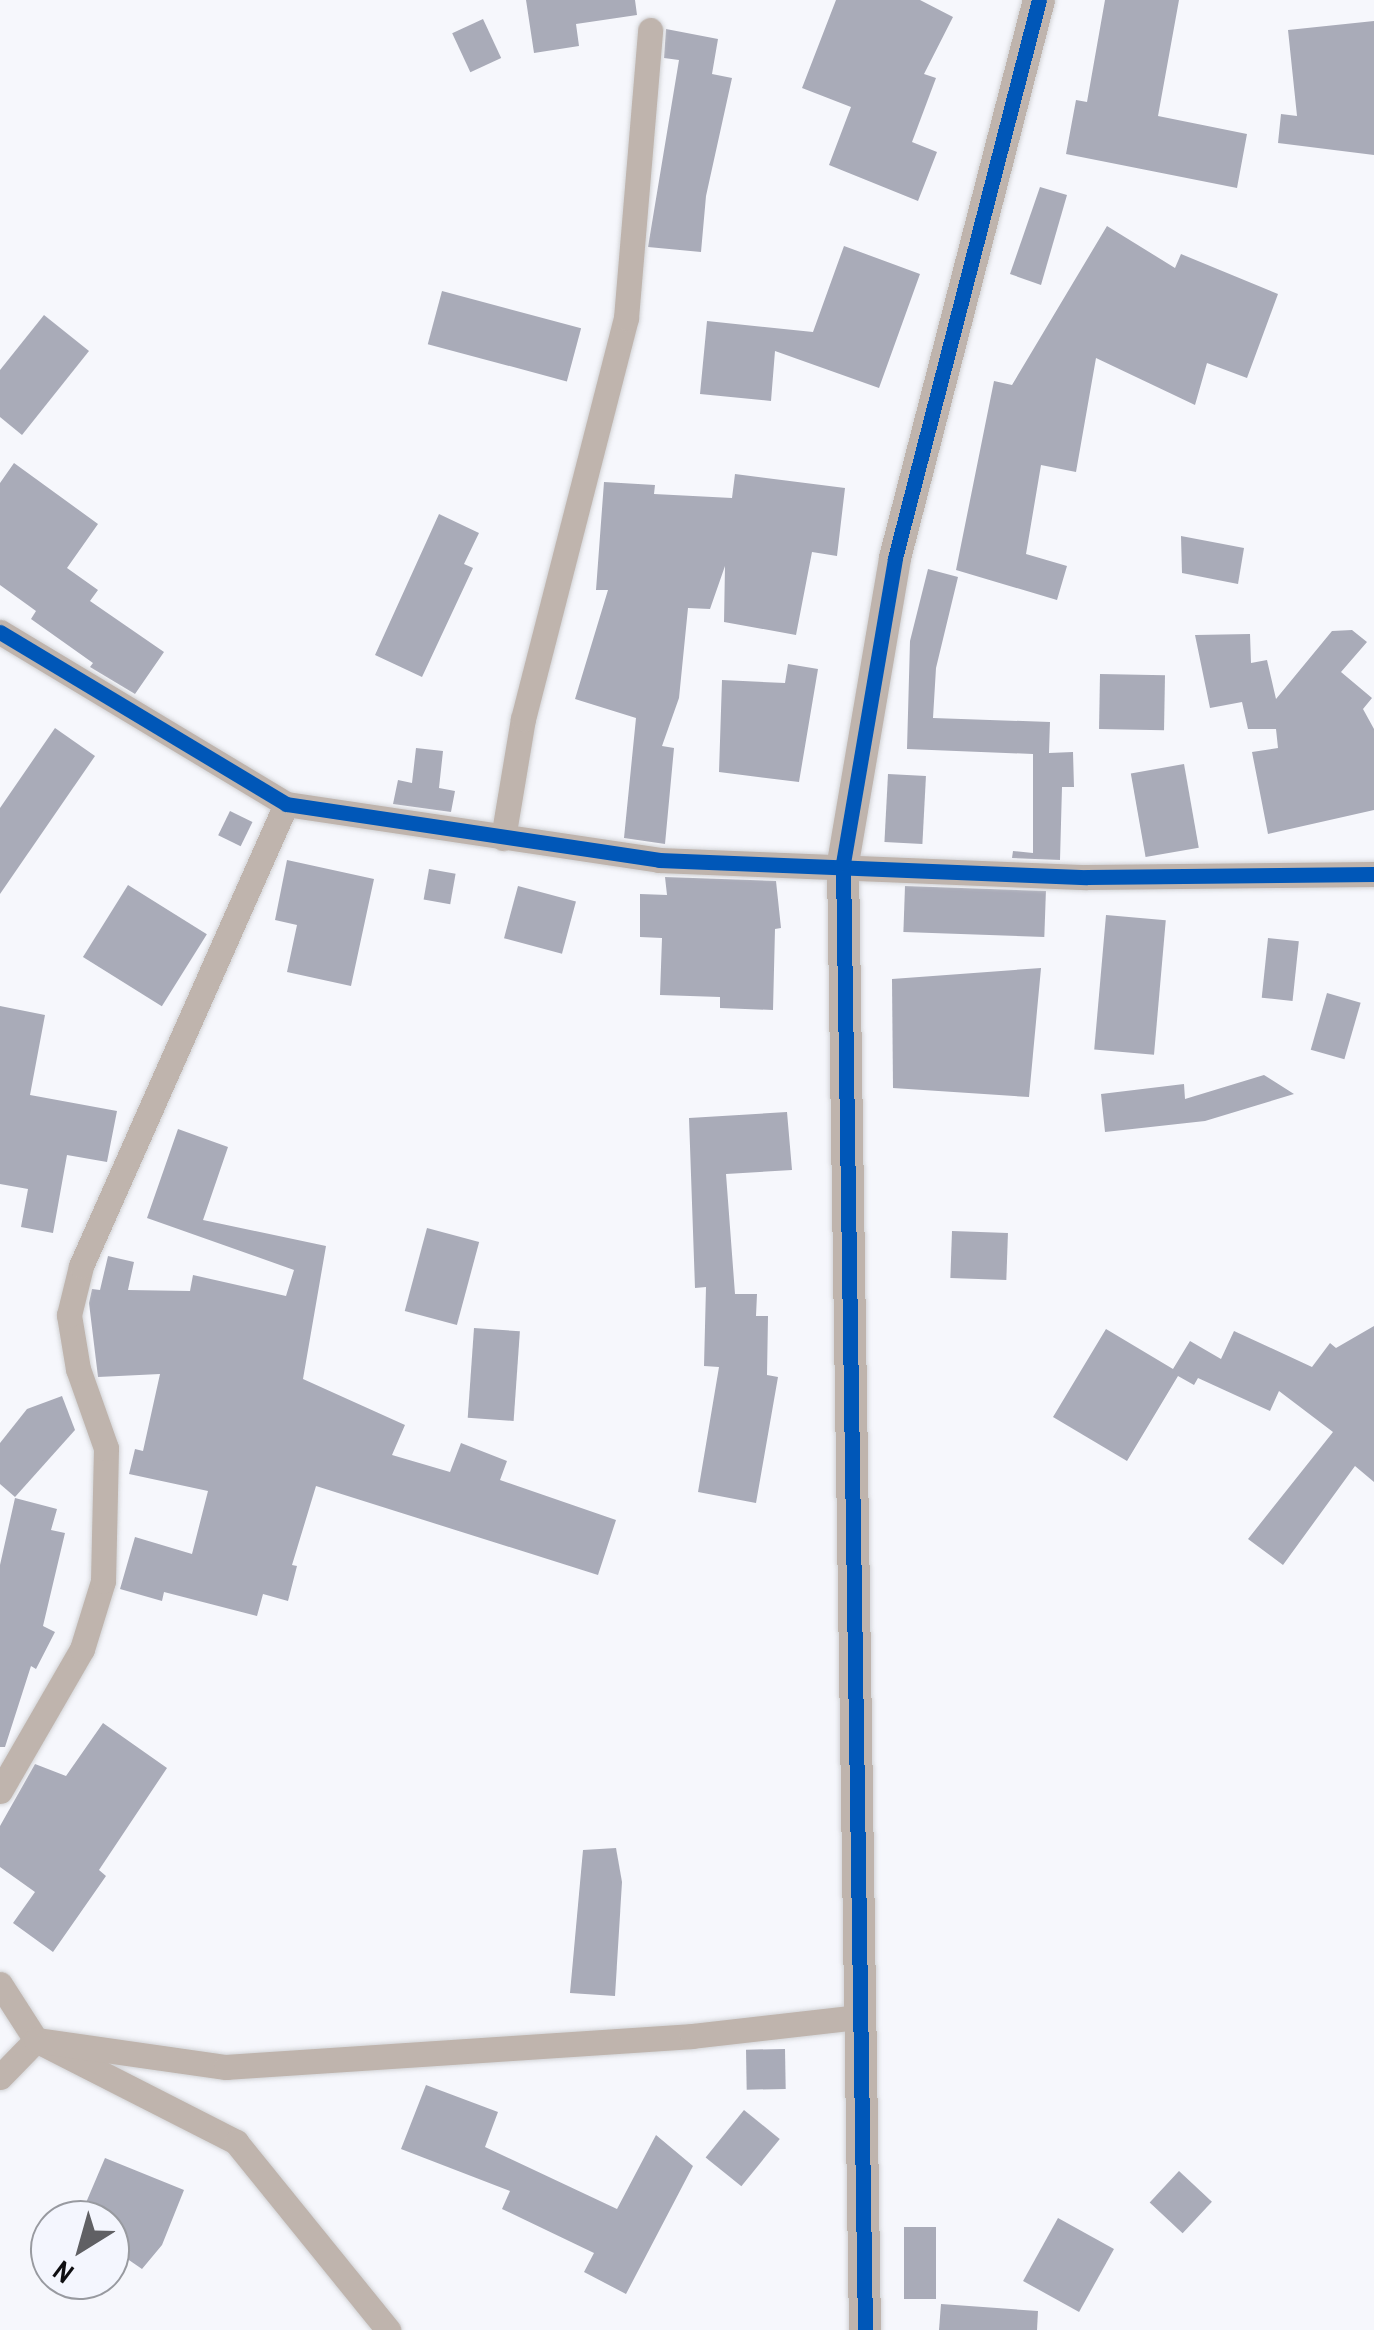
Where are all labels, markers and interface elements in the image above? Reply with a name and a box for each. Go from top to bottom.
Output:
north arrow [30,2200,130,2300]
text: N [45,2252,81,2293]

